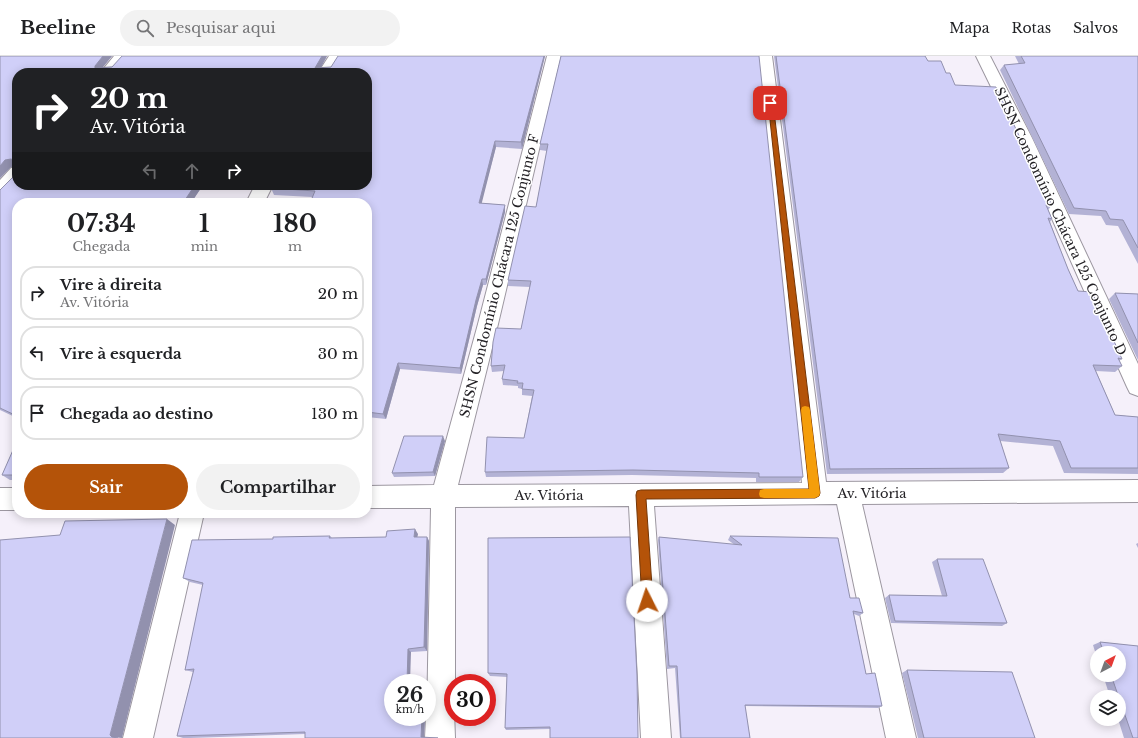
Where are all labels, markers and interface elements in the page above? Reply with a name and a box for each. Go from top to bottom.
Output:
search box [120,10,400,46]
text: Beeline [20,16,96,39]
icon: search [134,17,156,39]
text: Pesquisar aqui [166,18,276,37]
text: Mapa [949,19,990,37]
text: Rotas [1012,19,1051,37]
text: Salvos [1073,19,1118,37]
text: 20 m [90,81,168,116]
icon: right [24,84,76,136]
street label: SHSN Condomínio Chácara 125 Conjunto D [991,84,1130,358]
pin [753,86,787,120]
icon: arrive [759,92,781,114]
text: Av. Vitória [90,116,185,138]
street label: SHSN Condomínio Chácara 125 Conjunto F [456,132,543,420]
icon: left [139,160,161,182]
icon: ahead [181,160,203,182]
icon: right [223,160,245,182]
text: 07:34 [67,209,136,238]
text: 1 [199,209,210,238]
text: 180 [273,209,317,238]
text: Chegada [72,238,130,255]
text: min [191,238,218,255]
text: m [288,238,302,255]
text: Vire à direita [60,275,162,294]
icon: right [26,282,48,304]
text: 20 m [318,284,358,303]
text: Av. Vitória [60,294,129,311]
icon: left [26,342,48,364]
text: Vire à esquerda [60,344,182,363]
text: 30 m [318,344,358,363]
icon: arrive [26,402,48,424]
text: Chegada ao destino [60,404,213,423]
text: 130 m [311,404,358,423]
button: Sair [24,464,188,510]
button: Compartilhar [196,464,360,510]
street label: Av. Vitória [837,485,907,502]
street label: Av. Vitória [514,487,584,504]
position arrow [626,580,668,622]
north arrow [1090,646,1126,682]
map controls [1090,646,1126,726]
speed limit sign: 30 [444,674,496,726]
text: 26 [397,683,423,707]
button: layers [1090,690,1126,726]
text: km/h [396,703,424,716]

